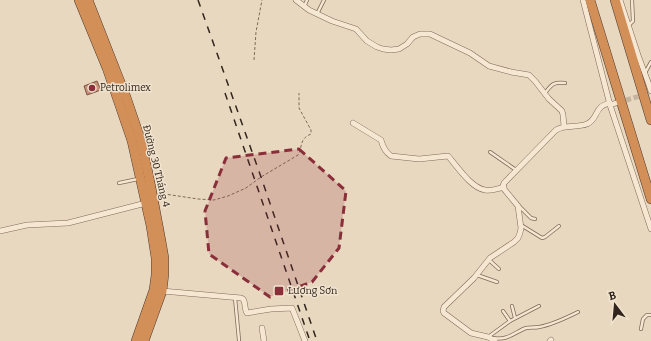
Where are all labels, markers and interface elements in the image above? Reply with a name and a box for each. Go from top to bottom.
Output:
place label: Petrolimex [100,82,151,94]
marker: Petrolimex [87,83,97,93]
street label: Đường 30 Tháng 4 [140,124,172,209]
marker: Lương Sơn [273,285,285,297]
place label: Lương Sơn [288,285,338,297]
north arrow [595,285,635,325]
text: B [607,289,618,303]

